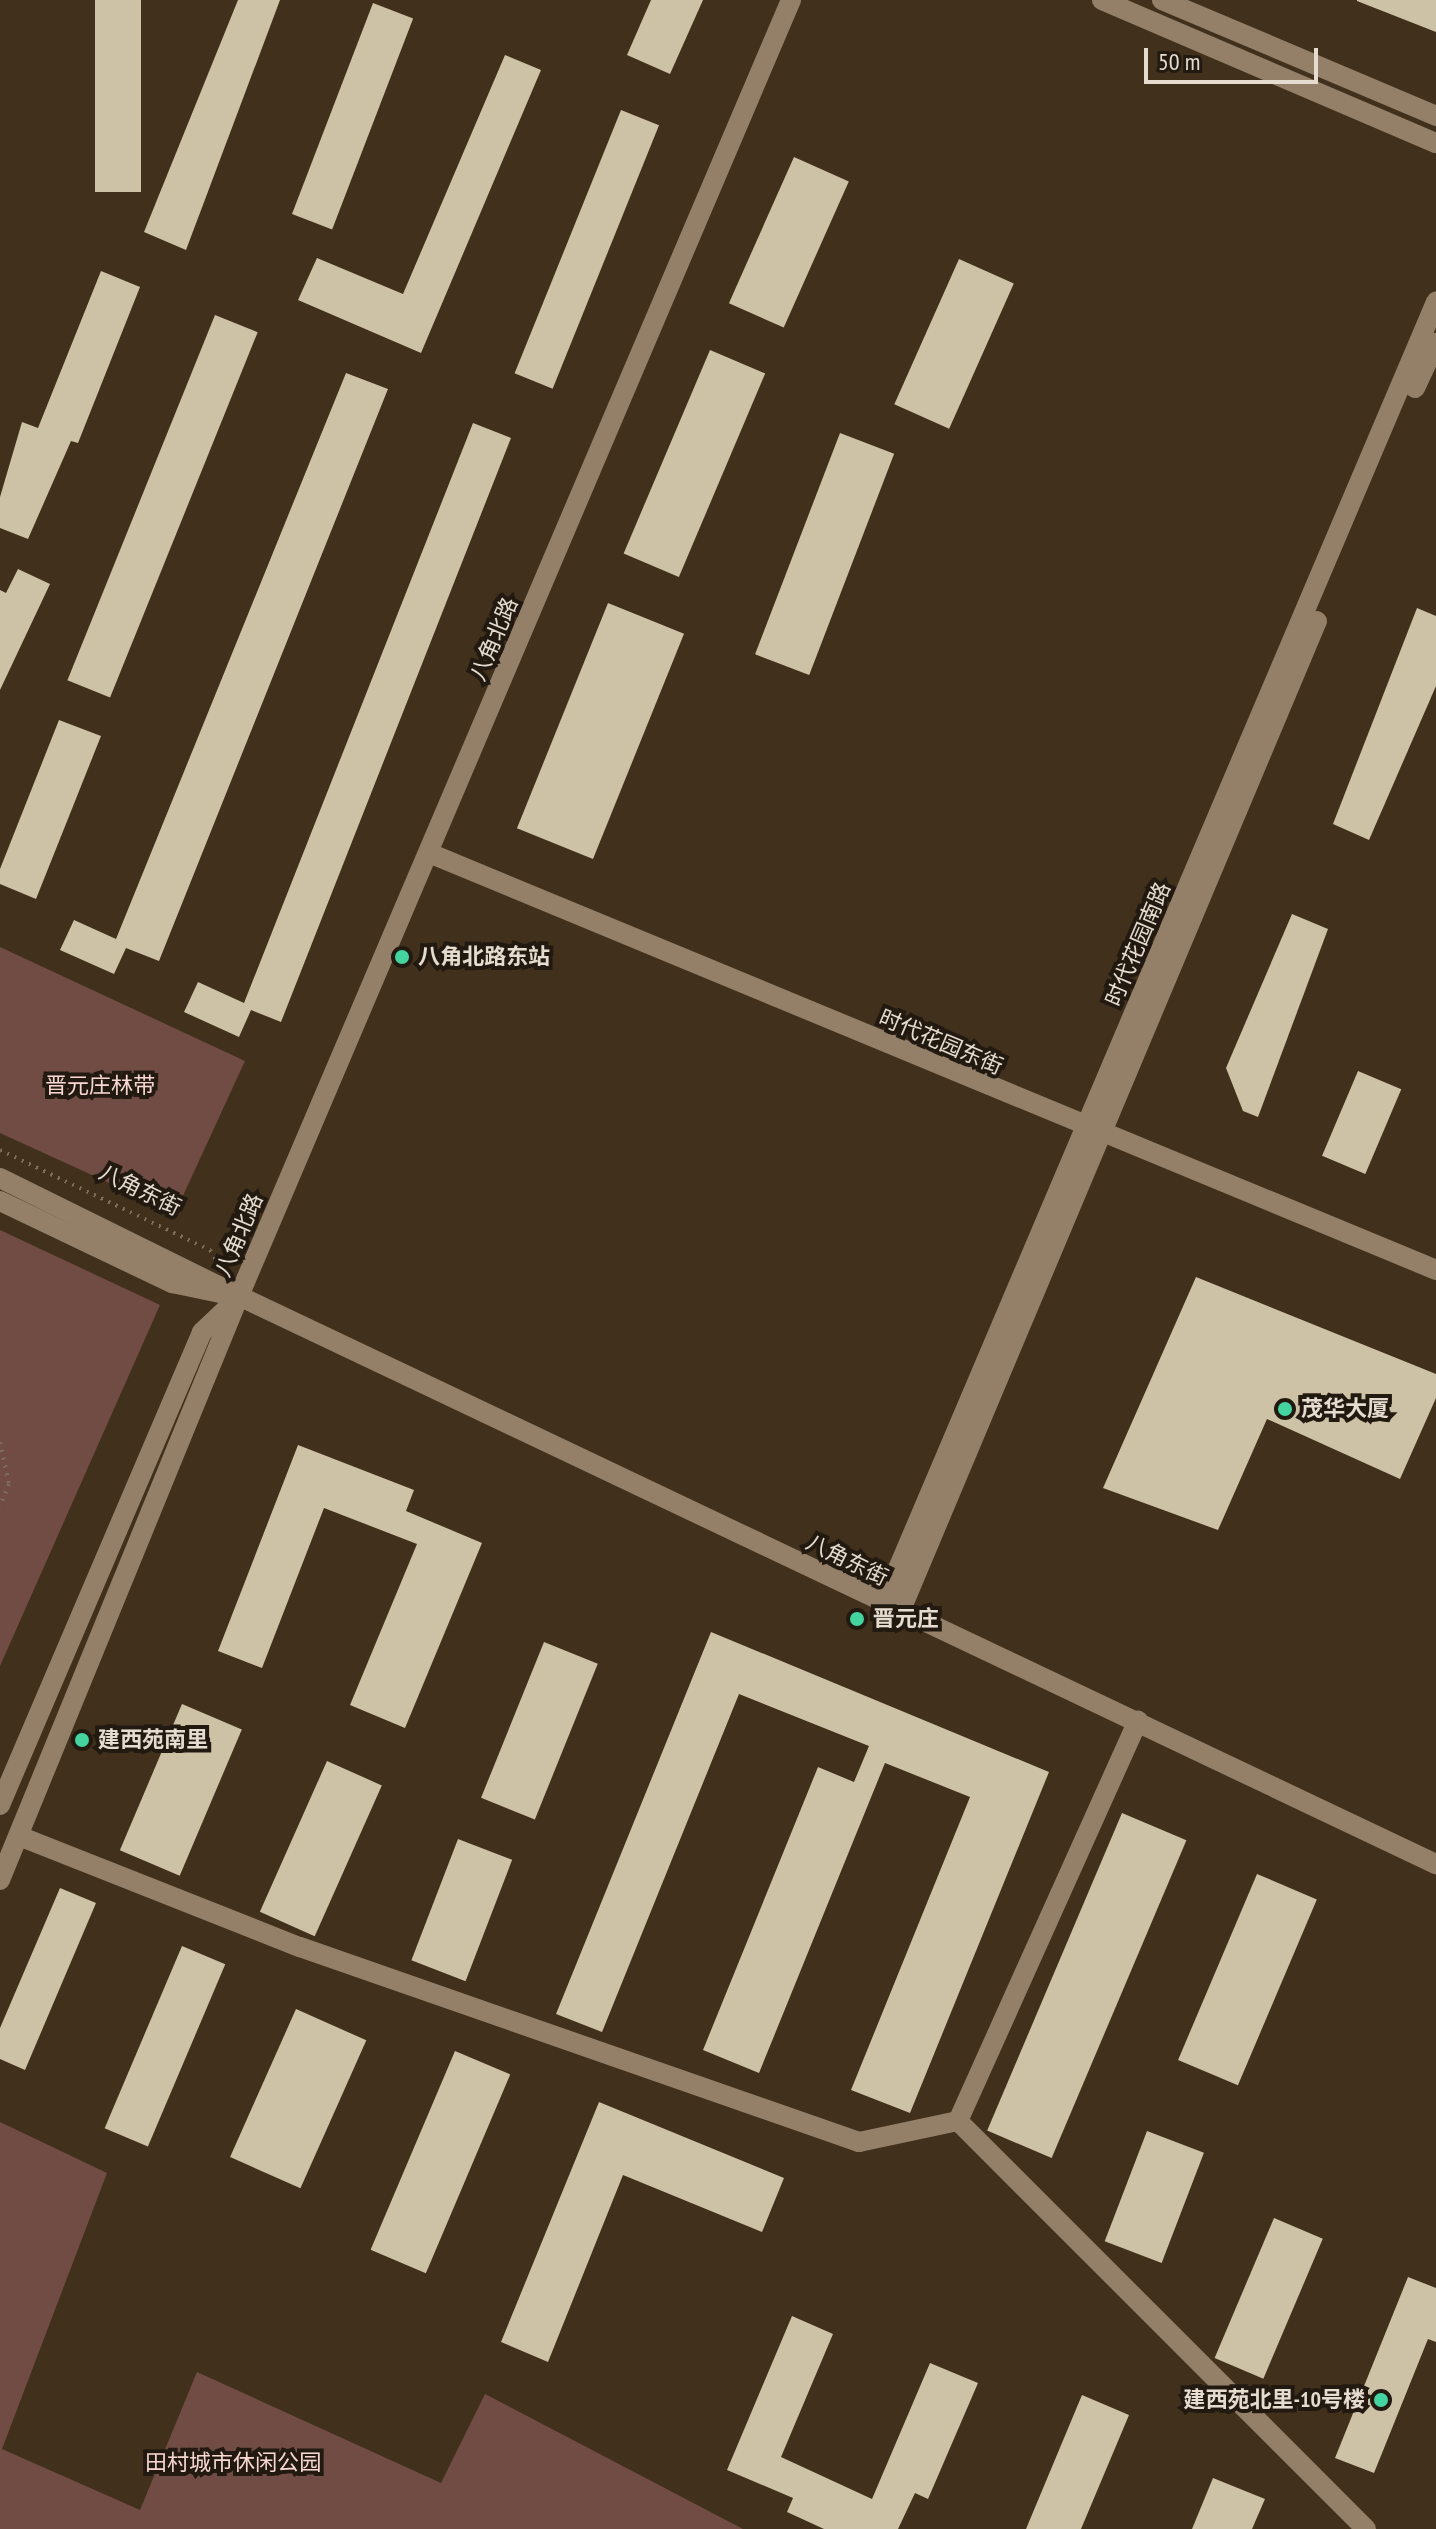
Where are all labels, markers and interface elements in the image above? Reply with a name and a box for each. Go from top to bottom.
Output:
scale bar [1148,32,1322,82]
text: 50 m [1158,46,1200,77]
street label: 八角北路 [465,593,523,685]
street label: 时代花园南路 [1100,878,1176,1010]
place label: 八角北路东站 [418,944,550,970]
marker: 八角北路东站 [393,948,411,966]
street label: 时代花园东街 [875,1004,1007,1080]
park label: 晋元庄林带 [45,1073,155,1099]
street label: 八角东街 [95,1159,185,1221]
street label: 八角北路 [210,1189,268,1281]
place label: 茂华大厦 [1301,1396,1389,1422]
marker: 茂华大厦 [1276,1400,1294,1418]
street label: 八角东街 [802,1529,892,1591]
place label: 晋元庄 [873,1606,939,1632]
marker: 晋元庄 [848,1610,866,1628]
place label: 建西苑南里 [98,1727,208,1753]
marker: 建西苑南里 [73,1731,91,1749]
place label: 建西苑北里-10号楼 [1183,2387,1365,2413]
marker: 建西苑北里-10号楼 [1372,2391,1390,2409]
park label: 田村城市休闲公园 [145,2450,321,2476]

